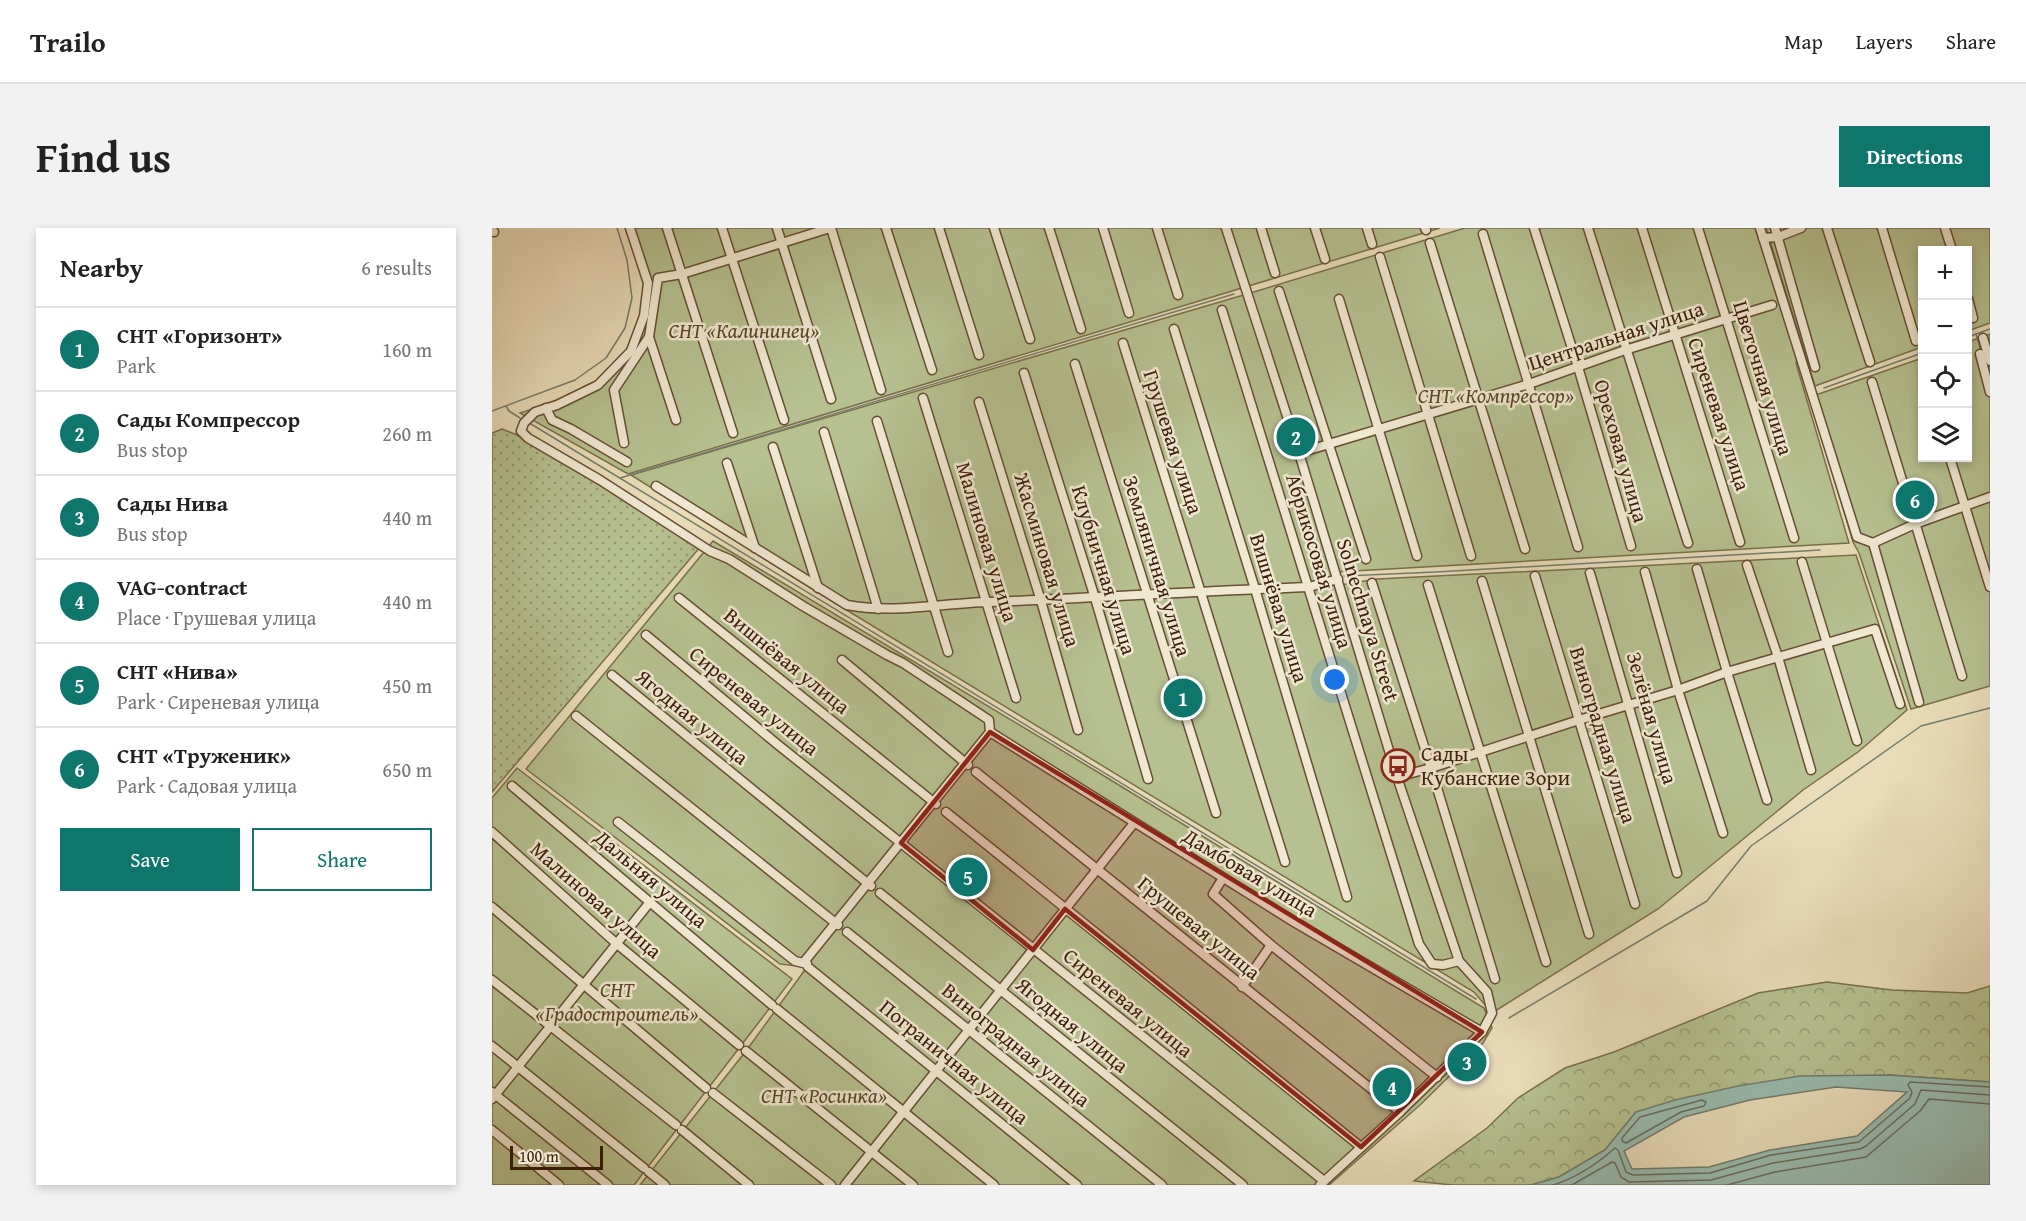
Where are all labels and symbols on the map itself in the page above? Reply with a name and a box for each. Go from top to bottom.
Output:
street label: Центральная улица [1524,293,1707,378]
street label: Цветочная улица [1725,297,1802,459]
park label: СНТ «Калининец» [669,315,819,346]
street label: Сиреневая улица [1680,333,1759,494]
street label: Грушевая улица [1136,366,1211,518]
street label: Ореховая улица [1586,376,1657,526]
park label: СНТ «Компрессор» [1418,380,1574,411]
pin: 2 [1276,414,1316,460]
street label: Малиновая улица [948,458,1027,626]
street label: Жасминовая улица [1006,468,1089,651]
street label: Абрикосовая улица [1278,470,1361,652]
street label: Земляничная улица [1115,471,1200,660]
pin: 6 [1896,478,1934,522]
street label: Клубничная улица [1064,481,1145,659]
street label: Вишнёвая улица [1242,529,1317,686]
street label: Solnechnaya Street [1329,535,1408,706]
street label: Вишнёвая улица [718,600,857,721]
street label: Сиреневая улица [683,638,826,763]
street label: Виноградная улица [1562,643,1645,827]
street label: Зелёная улица [1619,648,1686,788]
street label: Ягодная улица [628,661,755,772]
your location [1320,665,1349,694]
pin: 1 [1164,676,1202,720]
place label: Сады Кубанские Зори [1421,738,1570,793]
bus stop icon: Сады Кубанские Зори [1380,748,1416,784]
street label: Дамбовая улица [1176,820,1323,925]
street label: Дальняя улица [587,821,715,935]
street label: Малиновая улица [524,834,669,966]
pin: 5 [948,854,988,900]
street label: Грушевая улица [1131,868,1267,987]
street label: Сиреневая улица [1057,940,1200,1065]
street label: Ягодная улица [1008,969,1135,1080]
park label: СНТ «Градостроитель» [535,974,699,1029]
street label: Виноградная улица [935,975,1097,1114]
street label: Пограничная улица [873,992,1036,1132]
pin: 3 [1448,1040,1486,1084]
pin: 4 [1372,1064,1412,1110]
park label: СНТ «Росинка» [761,1080,887,1111]
scale bar [510,1143,603,1170]

